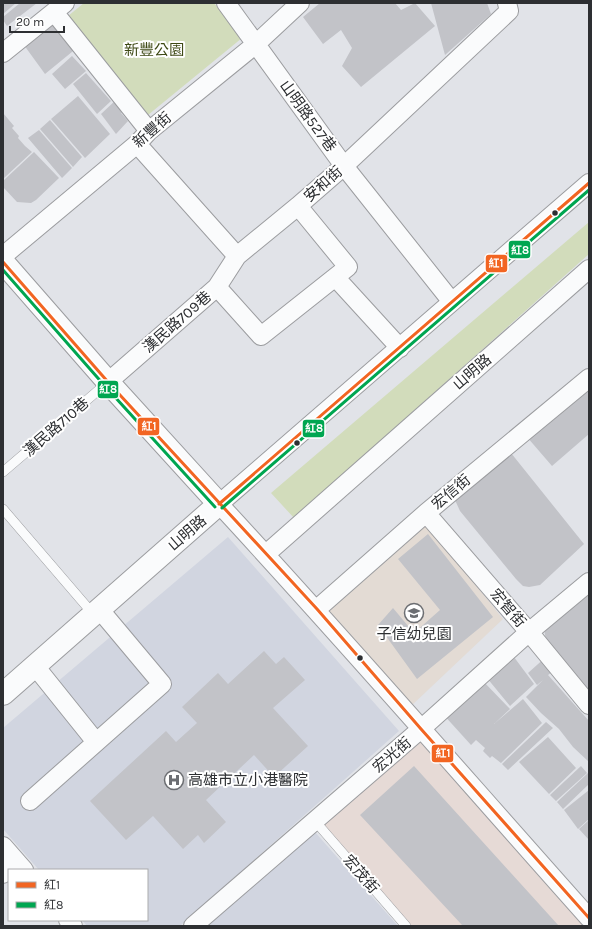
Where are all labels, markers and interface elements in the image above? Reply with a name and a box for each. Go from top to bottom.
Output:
scale bar [10,8,64,34]
text: 20 m [16,15,44,29]
park label: 新豐公園 [124,41,184,59]
street label: 山明路527巷 [276,77,340,155]
street label: 新豐街 [129,108,175,152]
street label: 安和街 [300,162,346,206]
unlabelled marker [550,208,560,218]
line badge: 紅8 [508,240,531,259]
text: 紅8 [511,244,529,257]
line badge: 紅1 [485,254,508,273]
text: 紅1 [489,257,503,270]
street label: 漢民路709巷 [139,287,215,357]
street label: 山明路 [449,350,495,394]
line badge: 紅8 [97,380,119,399]
text: 紅8 [99,383,117,396]
street label: 漢民路710巷 [20,394,92,460]
line badge: 紅1 [137,417,160,436]
line badge: 紅8 [302,419,325,438]
text: 紅1 [142,420,156,433]
text: 紅8 [305,422,323,435]
unlabelled marker [292,438,302,448]
street label: 宏信街 [428,471,474,513]
street label: 山明路 [164,511,210,555]
street label: 宏智街 [486,585,530,631]
school or university icon: 子信幼兒園 [403,602,425,624]
place label: 子信幼兒園 [376,625,452,643]
unlabelled marker [355,653,365,663]
street label: 宏光街 [369,733,415,777]
line badge: 紅1 [431,744,454,763]
text: 紅1 [436,747,450,760]
hospital icon: 高雄市立小港醫院 [163,769,185,791]
place label: 高雄市立小港醫院 [188,771,308,789]
street label: 宏茂街 [339,851,383,897]
legend [8,869,148,921]
text: 紅1 [44,878,60,892]
text: 紅8 [44,898,63,912]

